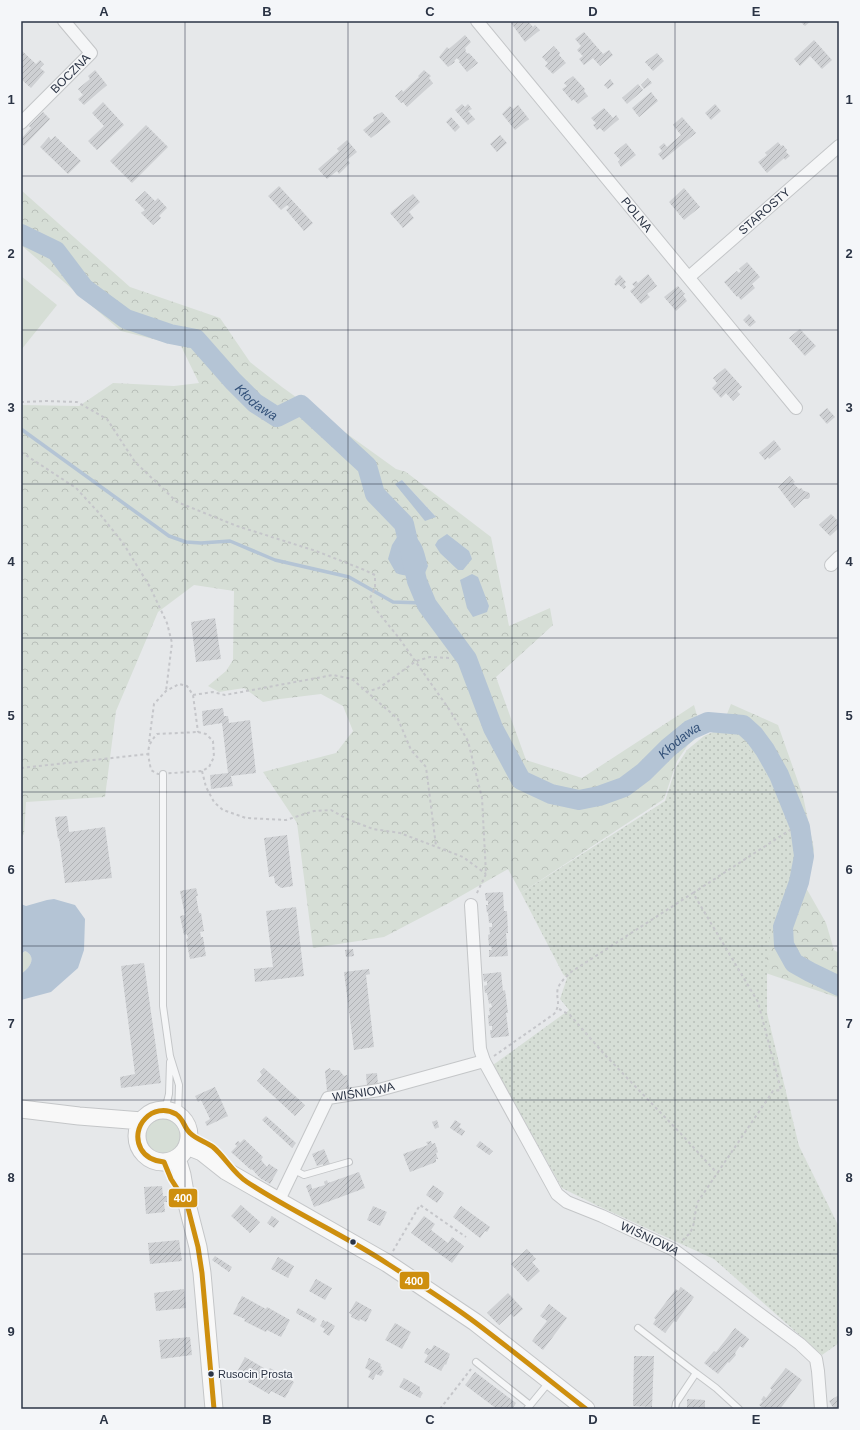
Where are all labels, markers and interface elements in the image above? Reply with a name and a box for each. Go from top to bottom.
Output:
text: A [99,4,109,19]
text: B [262,4,272,19]
text: C [425,4,435,19]
text: D [588,4,598,19]
text: E [752,4,761,19]
street label: BOCZNA [48,51,93,96]
text: 1 [7,92,15,107]
text: 1 [845,92,853,107]
street label: STAROSTY [736,185,793,238]
street label: POLNA [618,195,655,235]
text: 2 [7,246,15,261]
text: 2 [845,246,853,261]
water label: Kłodawa [232,380,280,423]
text: 3 [7,400,15,415]
text: 3 [845,400,853,415]
text: 4 [7,554,15,569]
text: 4 [845,554,853,569]
text: 5 [7,708,15,723]
text: 5 [845,708,853,723]
water label: Kłodawa [655,719,702,761]
text: 6 [7,862,15,877]
text: 6 [845,862,853,877]
text: 7 [7,1016,15,1031]
text: 7 [845,1016,853,1031]
street label: WIŚNIOWA [331,1079,396,1104]
text: 8 [7,1170,15,1185]
text: 8 [845,1170,853,1185]
line badge: 400 [168,1188,198,1208]
text: 400 [174,1192,192,1204]
street label: WIŚNIOWA [618,1219,682,1258]
unlabelled marker [348,1237,358,1247]
line badge: 400 [399,1271,430,1290]
text: 400 [405,1275,423,1287]
text: 9 [7,1324,15,1339]
text: 9 [845,1324,853,1339]
place label: Rusocin Prosta [218,1368,293,1380]
marker: Rusocin Prosta [206,1369,216,1379]
text: A [99,1412,109,1427]
text: B [262,1412,272,1427]
text: C [425,1412,435,1427]
text: D [588,1412,598,1427]
text: E [752,1412,761,1427]

